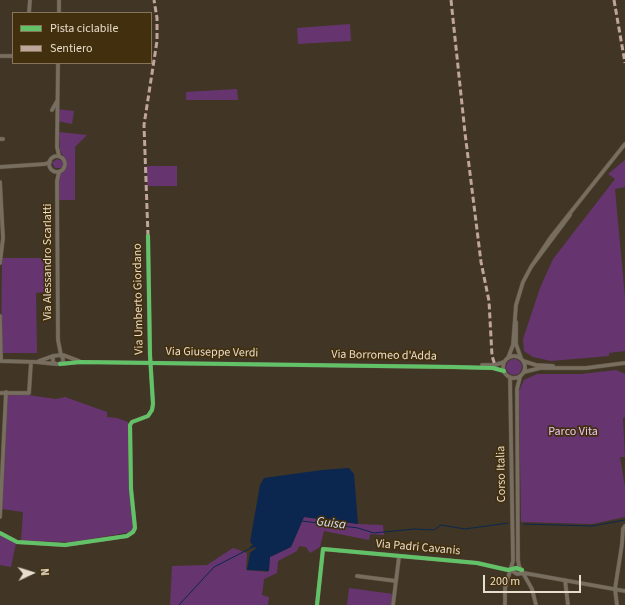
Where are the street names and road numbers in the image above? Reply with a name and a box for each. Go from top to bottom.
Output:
street label: Via Alessandro Scarlatti [41,203,55,321]
street label: Via Umberto Giordano [131,243,147,355]
street label: Via Giuseppe Verdi [166,345,258,361]
street label: Via Borromeo d'Adda [331,348,437,364]
street label: Corso Italia [494,446,510,502]
street label: Via Padri Cavanis [375,537,461,559]

